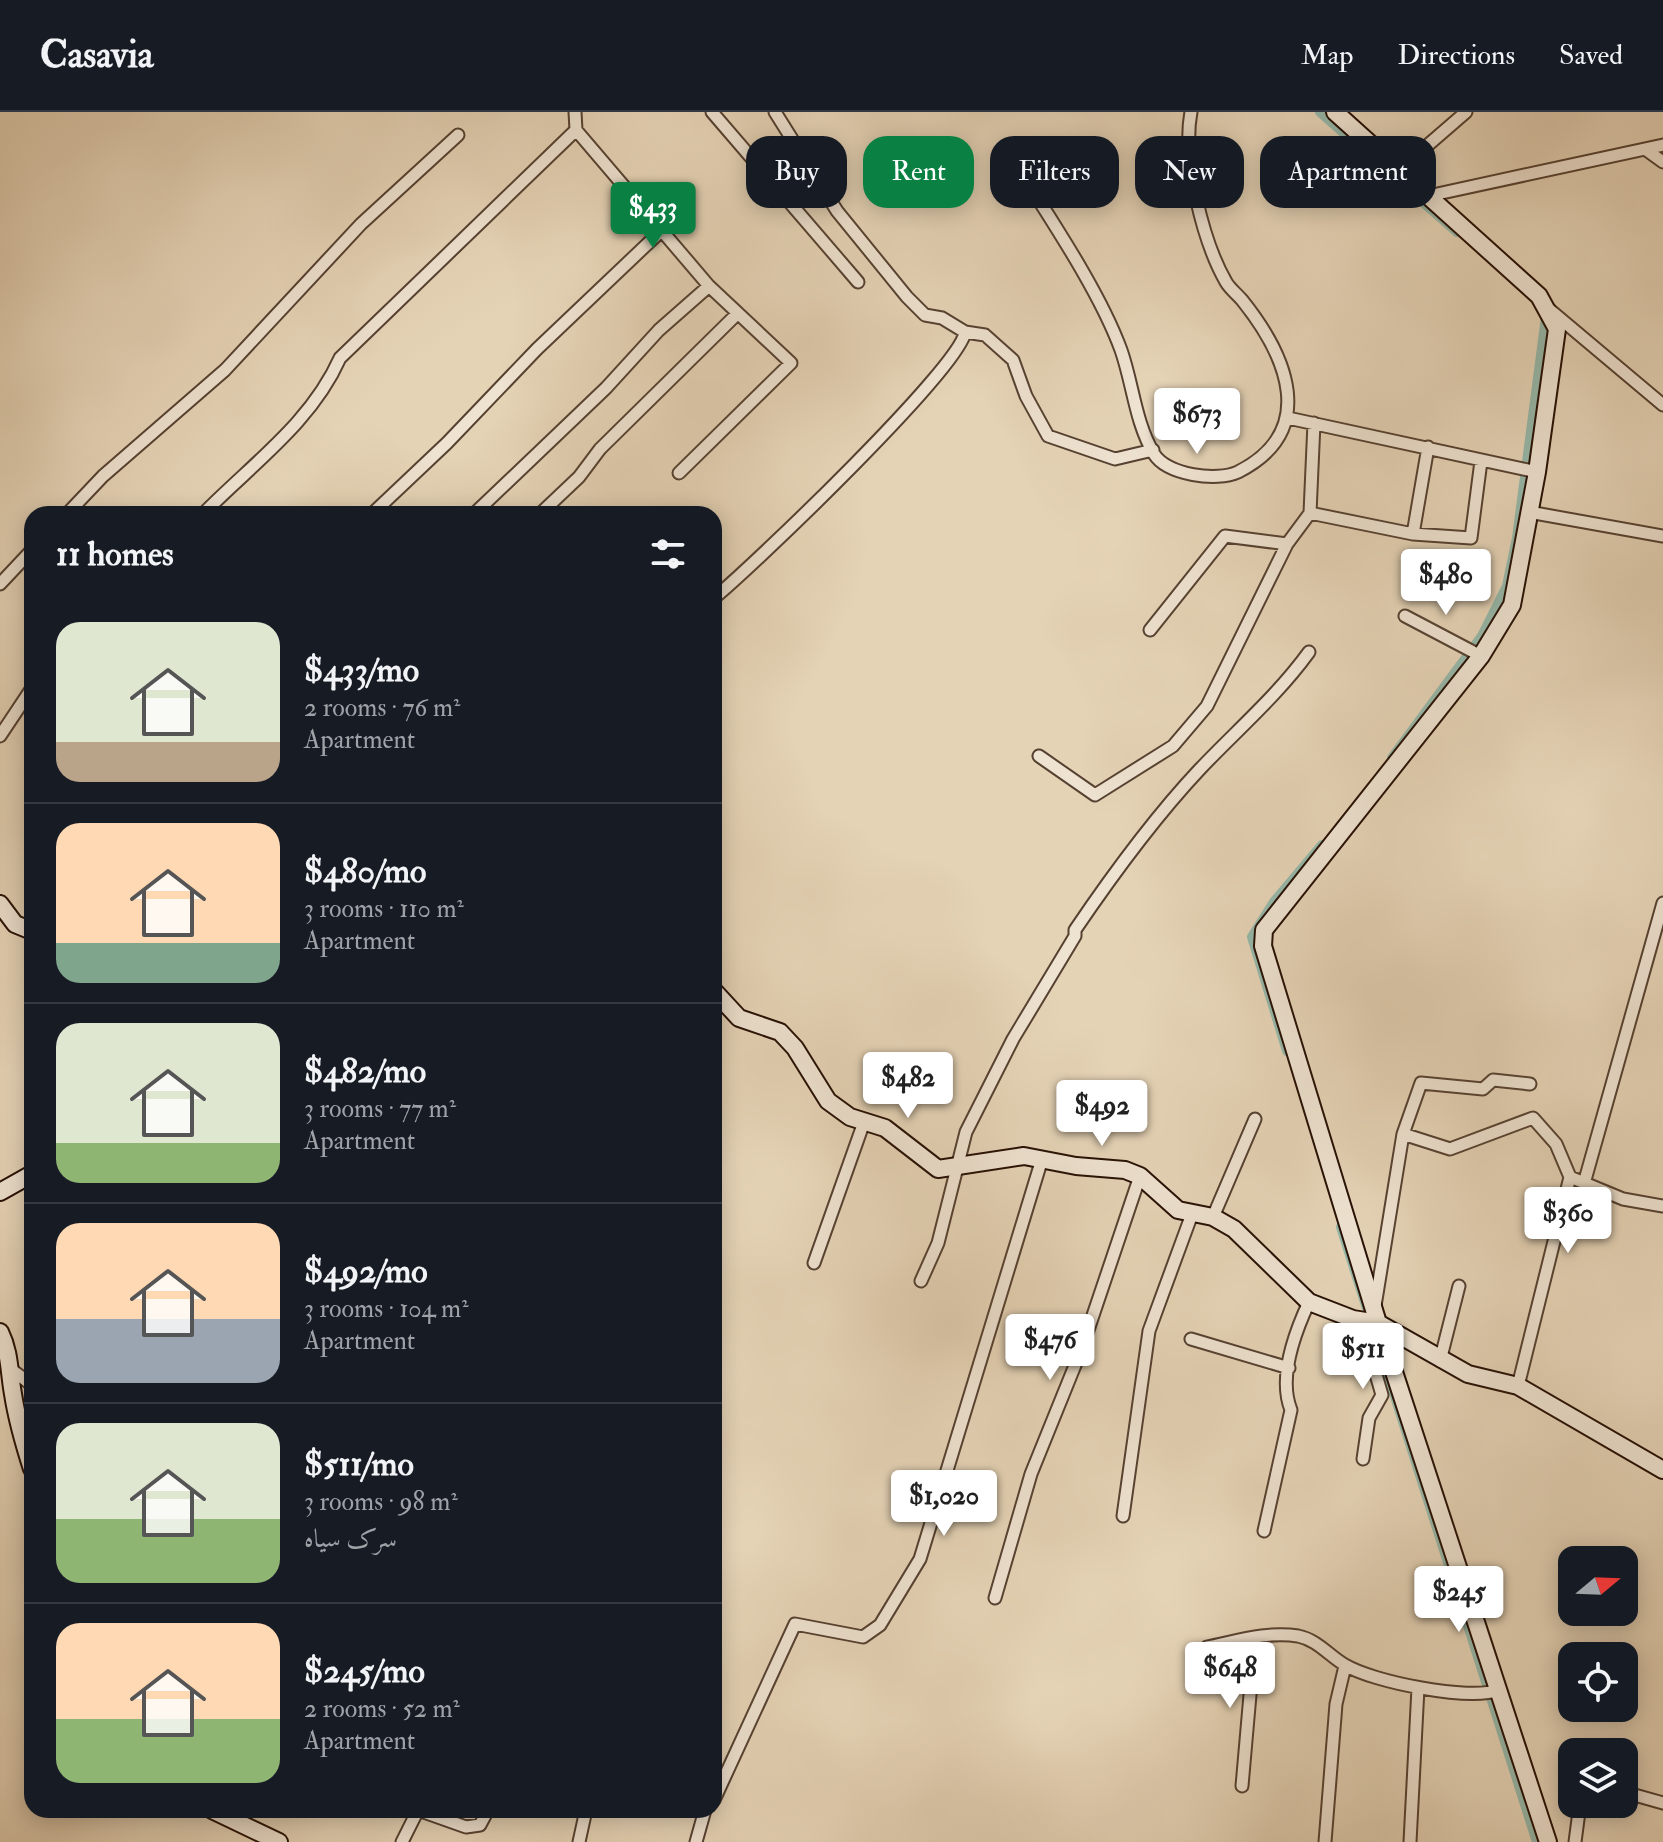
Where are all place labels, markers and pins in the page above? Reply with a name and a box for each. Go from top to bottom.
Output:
pin: $433 [606,182,700,250]
pin: $673 [1150,388,1244,456]
pin: $480 [1399,549,1493,617]
pin: $482 [861,1052,955,1120]
pin: $492 [1055,1080,1149,1148]
pin: $360 [1521,1187,1615,1255]
pin: $476 [1003,1314,1097,1382]
pin: $511 [1316,1323,1410,1391]
pin: $1,020 [879,1470,1009,1538]
pin: $245 [1412,1566,1506,1634]
pin: $648 [1183,1642,1277,1710]

